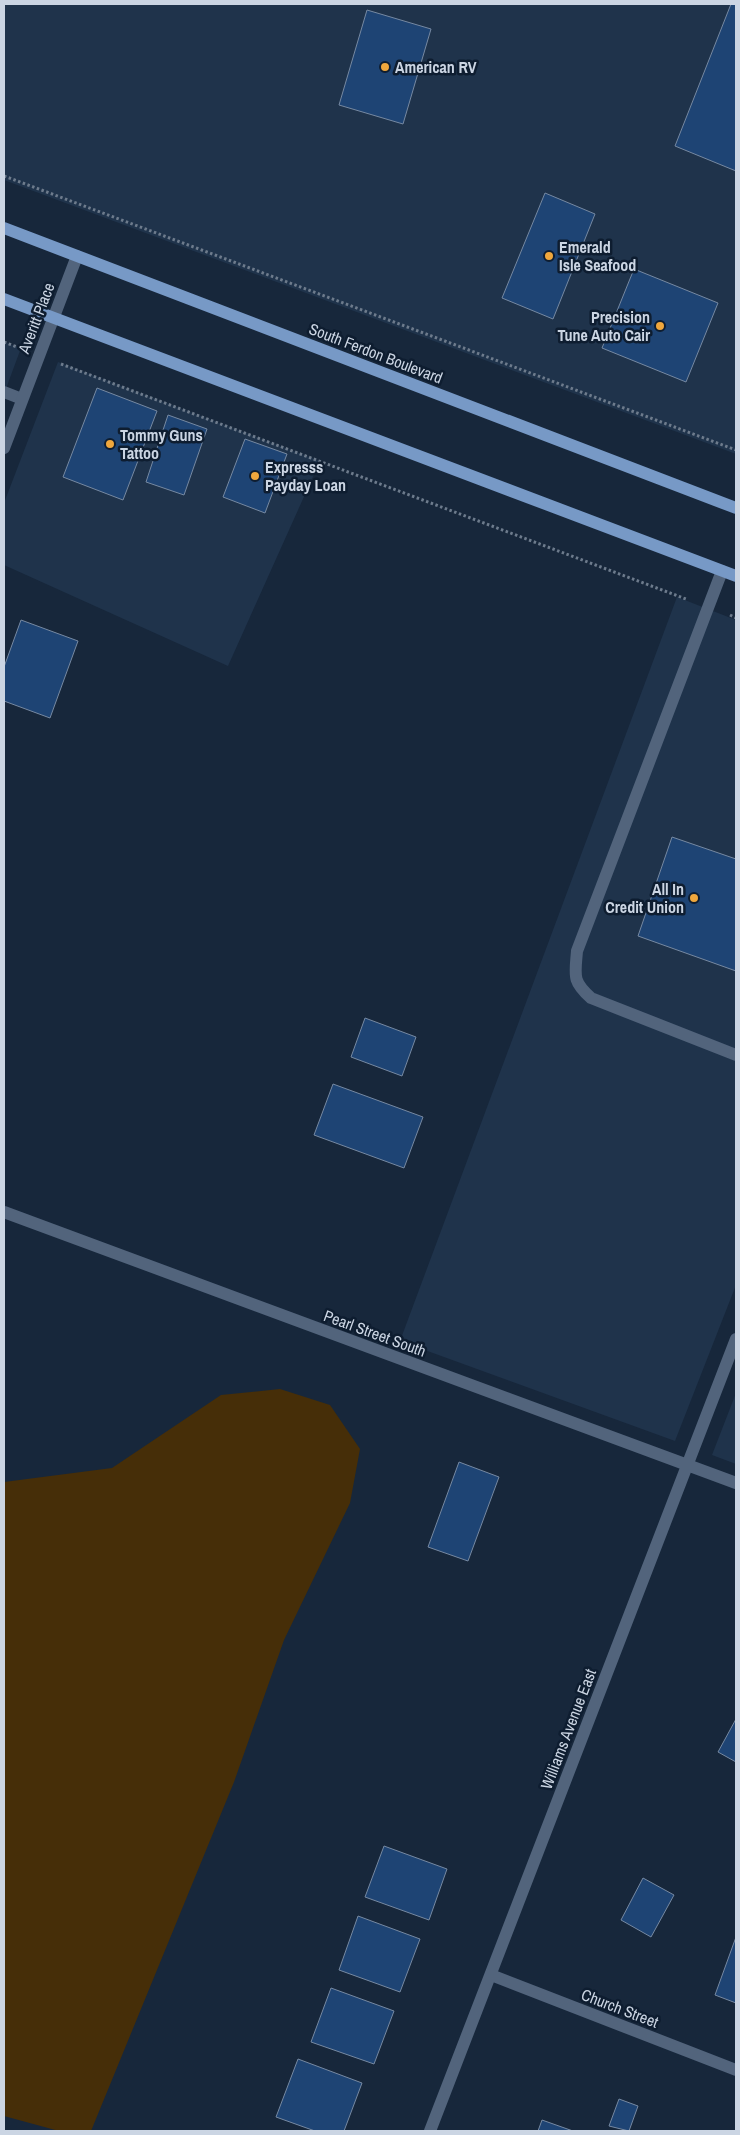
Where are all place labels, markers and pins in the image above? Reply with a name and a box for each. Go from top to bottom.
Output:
place label: American RV [395,56,477,78]
marker: American RV [379,61,391,73]
place label: Emerald Isle Seafood [559,236,636,276]
marker: Emerald Isle Seafood [543,250,555,262]
place label: Precision Tune Auto Cair [557,306,651,346]
marker: Precision Tune Auto Cair [654,320,666,332]
place label: Tommy Guns Tattoo [120,424,203,464]
marker: Tommy Guns Tattoo [104,438,116,450]
place label: Expresss Payday Loan [265,456,346,496]
marker: Expresss Payday Loan [249,470,261,482]
place label: All In Credit Union [605,878,684,918]
marker: All In Credit Union [688,892,700,904]

